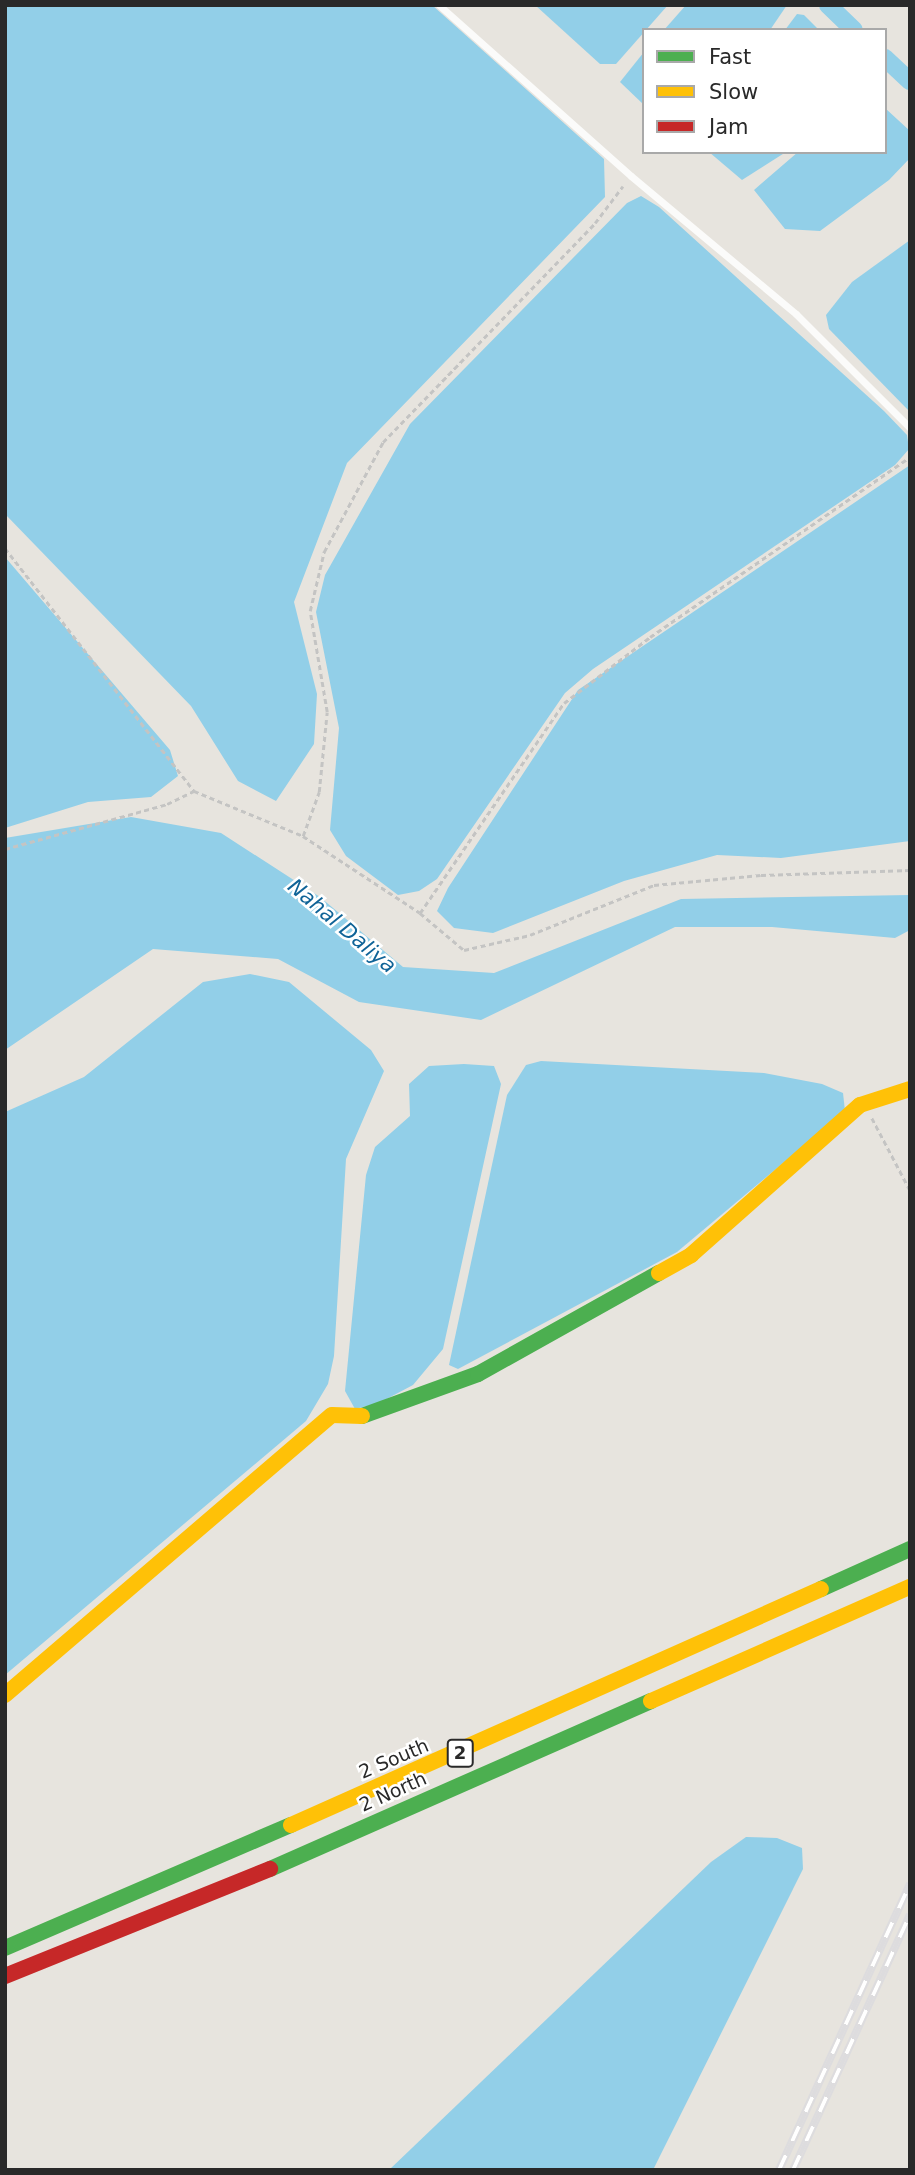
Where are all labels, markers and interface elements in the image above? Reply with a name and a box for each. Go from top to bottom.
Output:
legend [642,28,887,154]
text: Fast [709,45,751,69]
text: Slow [709,80,758,104]
text: Jam [709,115,749,139]
water label: Nahal Daliya [283,874,401,978]
street label: 2 South [356,1734,432,1784]
road number: 2 [446,1738,474,1768]
street label: 2 North [356,1767,430,1817]

